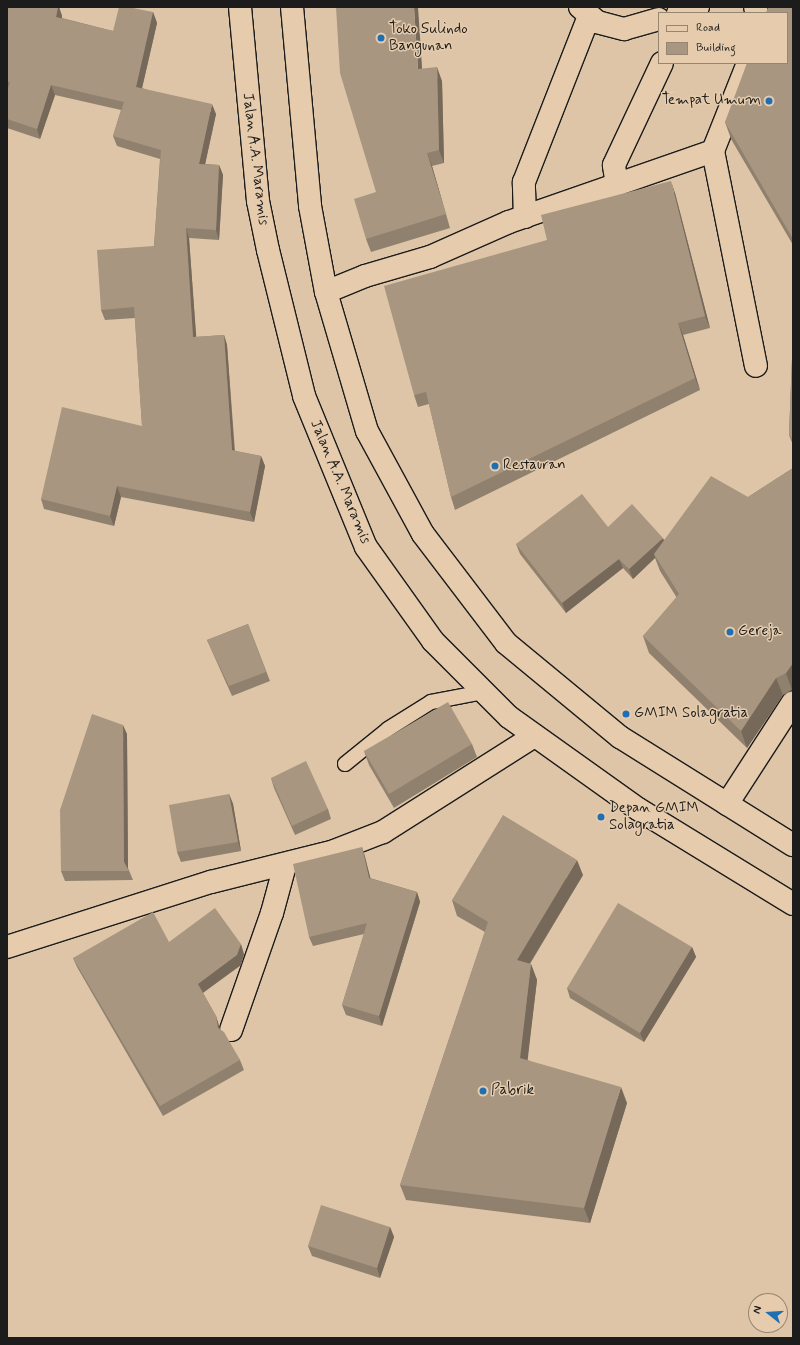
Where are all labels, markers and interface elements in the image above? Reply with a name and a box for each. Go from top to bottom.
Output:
legend [658,12,788,64]
place label: Toko Sulindo Bangunan [389,20,466,55]
text: Road [696,20,720,36]
marker: Toko Sulindo Bangunan [376,33,386,43]
text: Building [696,40,736,56]
street label: Jalan A.A. Maramis [238,92,272,226]
place label: Tempat Umum [667,92,761,110]
marker: Tempat Umum [764,96,774,106]
street label: Jalan A.A. Maramis [306,417,374,547]
place label: Restauran [503,457,566,475]
marker: Restauran [490,461,500,471]
place label: Gereja [738,623,781,641]
marker: Gereja [725,627,735,637]
place label: GMIM Solagratia [634,705,748,723]
marker: GMIM Solagratia [621,709,631,719]
place label: Depan GMIM Solagratia [609,799,699,834]
marker: Depan GMIM Solagratia [596,812,606,822]
place label: Pabrik [491,1082,534,1100]
marker: Pabrik [478,1086,488,1096]
north arrow [748,1293,788,1333]
text: N [750,1304,765,1315]

